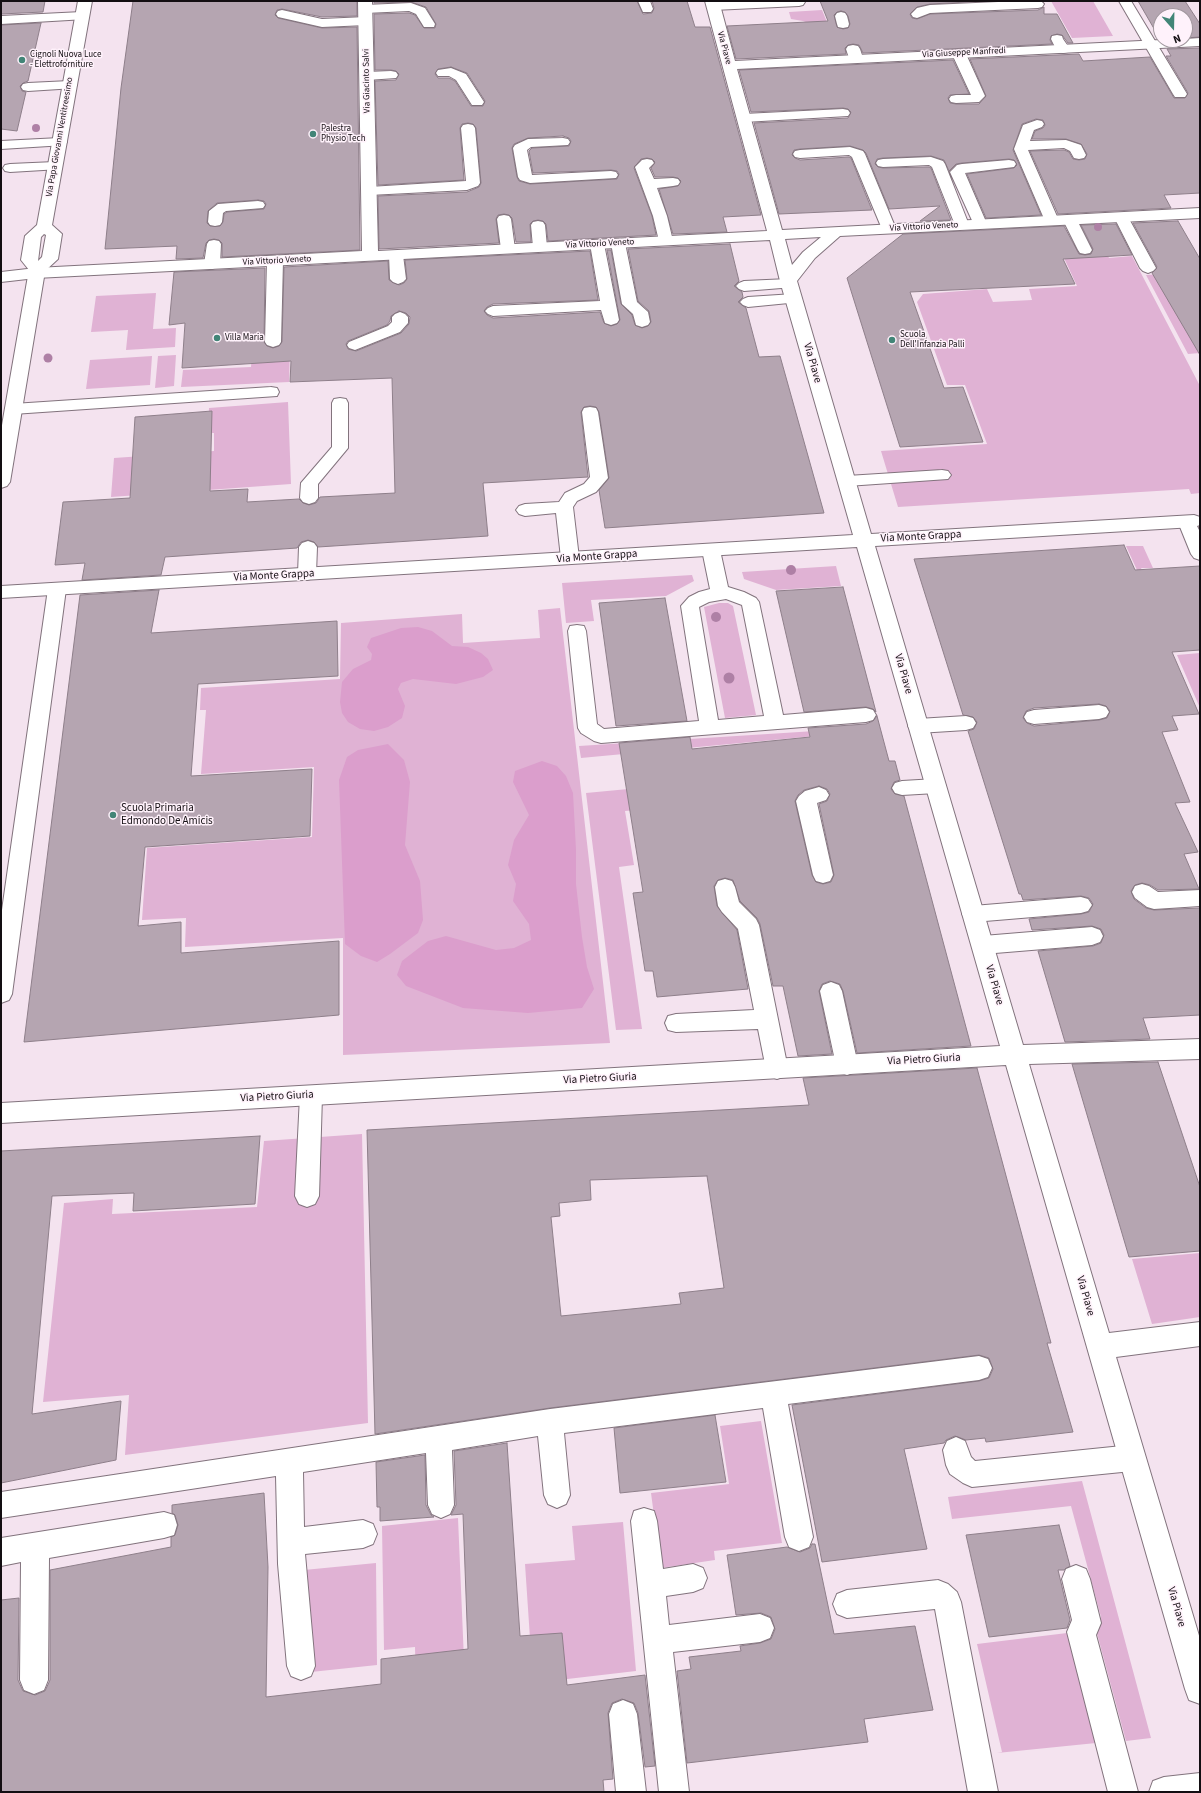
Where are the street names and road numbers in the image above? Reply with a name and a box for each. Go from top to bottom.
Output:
street label: Via Piave [714,30,734,66]
street label: Via Giuseppe Manfredi [922,45,1006,61]
street label: Via Giacinto Salvi [361,49,373,113]
street label: Via Papa Giovanni Ventitreesimo [44,76,76,198]
street label: Via Vittorio Veneto [889,220,959,234]
street label: Via Vittorio Veneto [565,237,635,251]
street label: Via Vittorio Veneto [242,254,312,268]
street label: Via Piave [800,341,824,385]
street label: Via Monte Grappa [880,528,962,546]
street label: Via Monte Grappa [556,548,638,566]
street label: Via Monte Grappa [233,567,315,585]
street label: Via Piave [891,652,915,696]
street label: Via Piave [982,963,1006,1007]
street label: Via Pietro Giuria [887,1051,961,1069]
street label: Via Pietro Giuria [563,1070,637,1088]
street label: Via Pietro Giuria [240,1088,314,1106]
street label: Via Piave [1073,1274,1097,1318]
street label: Via Piave [1164,1585,1188,1629]

